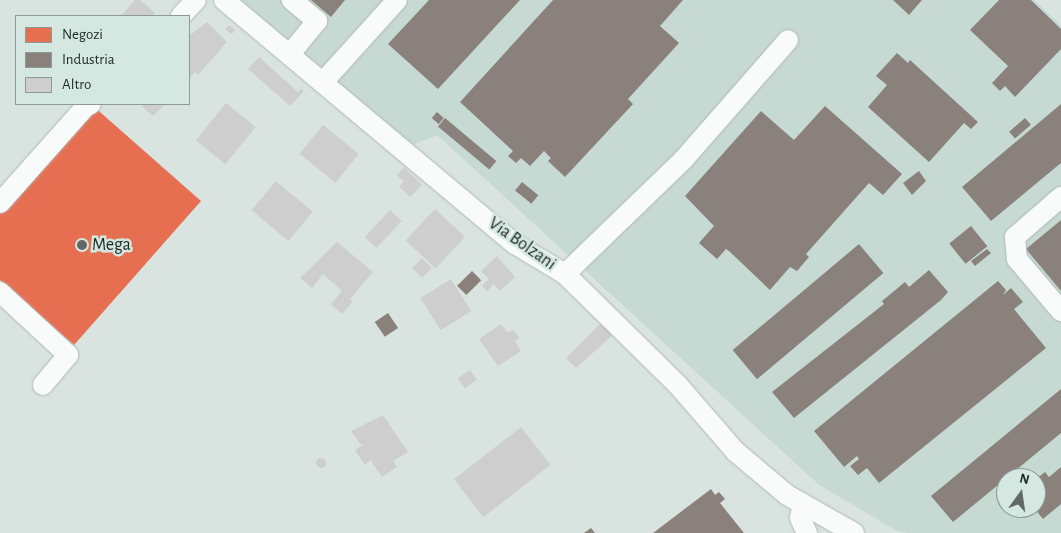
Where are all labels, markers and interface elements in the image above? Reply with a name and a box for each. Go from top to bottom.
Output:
legend [15,15,190,105]
text: Negozi [62,27,103,42]
text: Industria [62,52,115,67]
text: Altro [62,77,91,92]
street label: Via Bolzani [484,213,560,275]
place label: Mega [92,234,131,256]
marker: Mega [76,239,88,251]
north arrow [996,468,1046,518]
text: N [1018,471,1031,487]

